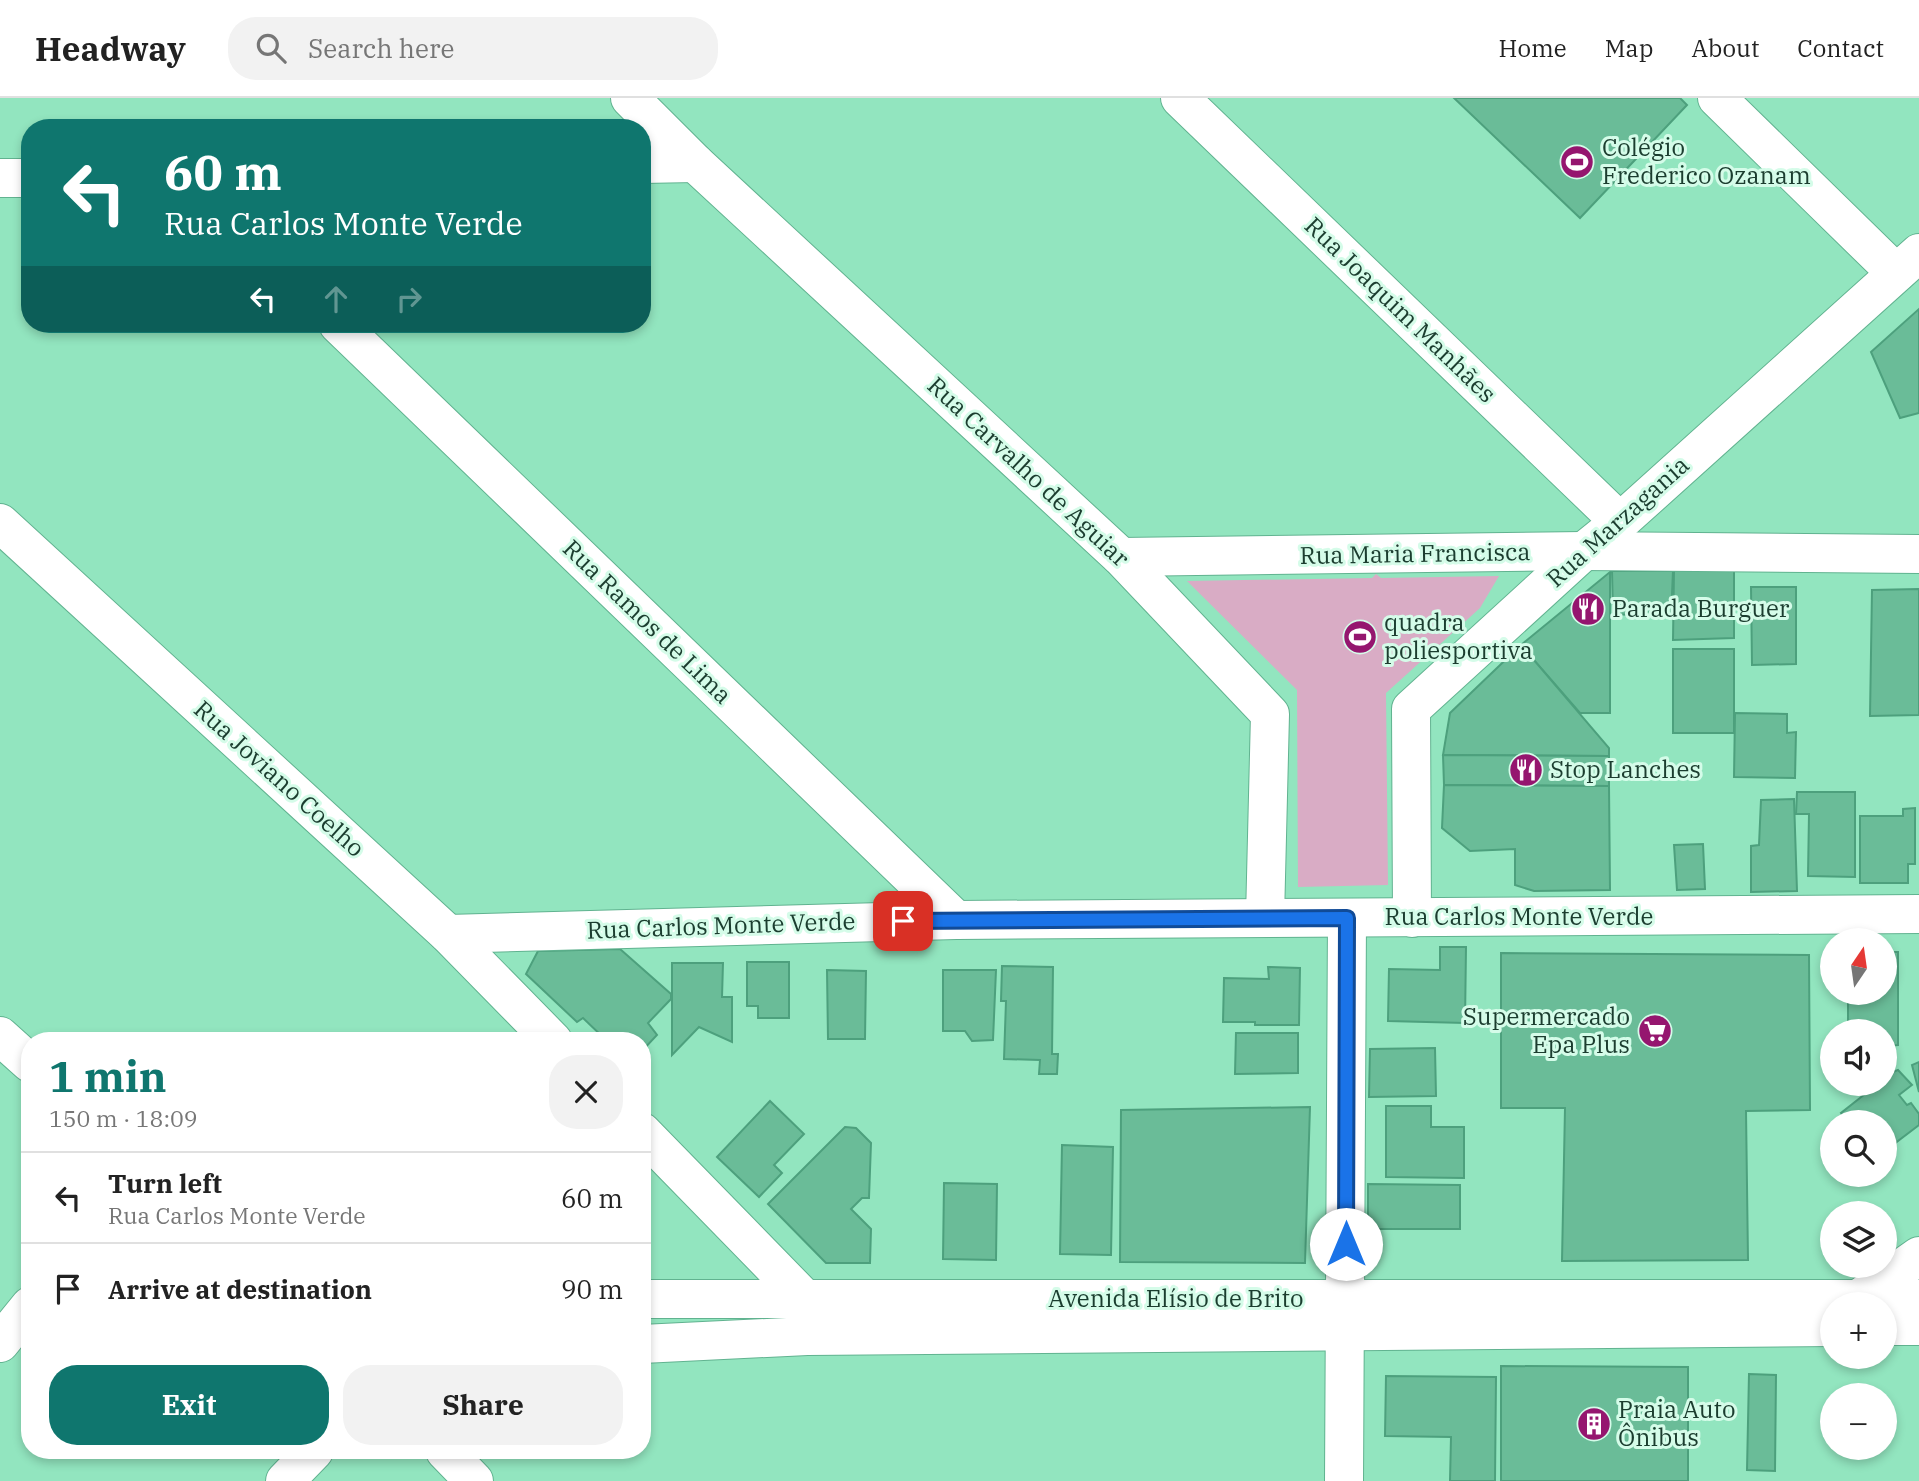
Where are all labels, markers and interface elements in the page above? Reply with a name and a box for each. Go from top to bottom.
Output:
search box [228,17,718,80]
text: Headway [35,27,186,70]
icon: search [252,29,290,67]
text: Search here [308,31,454,65]
text: Home [1499,32,1567,64]
text: Map [1605,32,1653,64]
text: About [1691,32,1759,64]
text: Contact [1797,32,1884,64]
place label: Colégio Frederico Ozanam [1602,131,1811,191]
text: 60 m [164,140,282,203]
sports icon: Colégio Frederico Ozanam [1558,143,1596,181]
icon: left [49,147,140,238]
text: Rua Carlos Monte Verde [164,202,523,244]
street label: Rua Joaquim Manhães [1298,209,1503,409]
icon: left [244,280,282,318]
icon: ahead [317,280,355,318]
icon: right [390,280,428,318]
street label: Rua Carvalho de Aguiar [921,369,1137,574]
street label: Rua Marzagania [1539,449,1695,594]
street label: Rua Ramos de Lima [556,532,739,710]
street label: Rua Maria Francisca [1299,535,1531,571]
restaurant icon: Parada Burguer [1569,590,1607,628]
place label: Parada Burguer [1612,592,1790,624]
place label: quadra poliesportiva [1384,606,1533,666]
sports icon: quadra poliesportiva [1341,618,1379,656]
street label: Rua Joviano Coelho [188,693,372,863]
restaurant icon: Stop Lanches [1507,751,1545,789]
place label: Stop Lanches [1550,753,1701,785]
pin [873,891,933,951]
street label: Rua Carlos Monte Verde [1385,900,1653,932]
icon: arrive [884,902,922,940]
street label: Rua Carlos Monte Verde [586,904,856,946]
north arrow [1820,928,1897,1004]
map controls [1820,928,1897,1460]
place label: Supermercado Epa Plus [1463,1000,1630,1060]
supermarket icon: Supermercado Epa Plus [1636,1012,1674,1050]
button: sound [1820,1019,1897,1096]
text: 1 min [49,1049,167,1104]
button: close [549,1055,623,1129]
text: 150 m · 18:09 [49,1103,198,1133]
button: search [1820,1110,1897,1187]
text: Turn left [108,1166,222,1200]
icon: left [49,1179,87,1217]
text: 60 m [561,1181,623,1215]
text: Rua Carlos Monte Verde [108,1200,366,1230]
button: layers [1820,1201,1897,1278]
position arrow [1309,1207,1383,1281]
icon: arrive [49,1270,87,1308]
text: Arrive at destination [108,1272,372,1306]
text: 90 m [561,1272,623,1306]
street label: Avenida Elísio de Brito [1048,1282,1304,1314]
button: + [1820,1292,1897,1369]
button: Exit [49,1365,329,1445]
button: Share [343,1365,623,1445]
button: − [1820,1383,1897,1460]
place label: Praia Auto Ônibus [1618,1393,1736,1453]
building icon: Praia Auto Ônibus [1575,1405,1613,1443]

